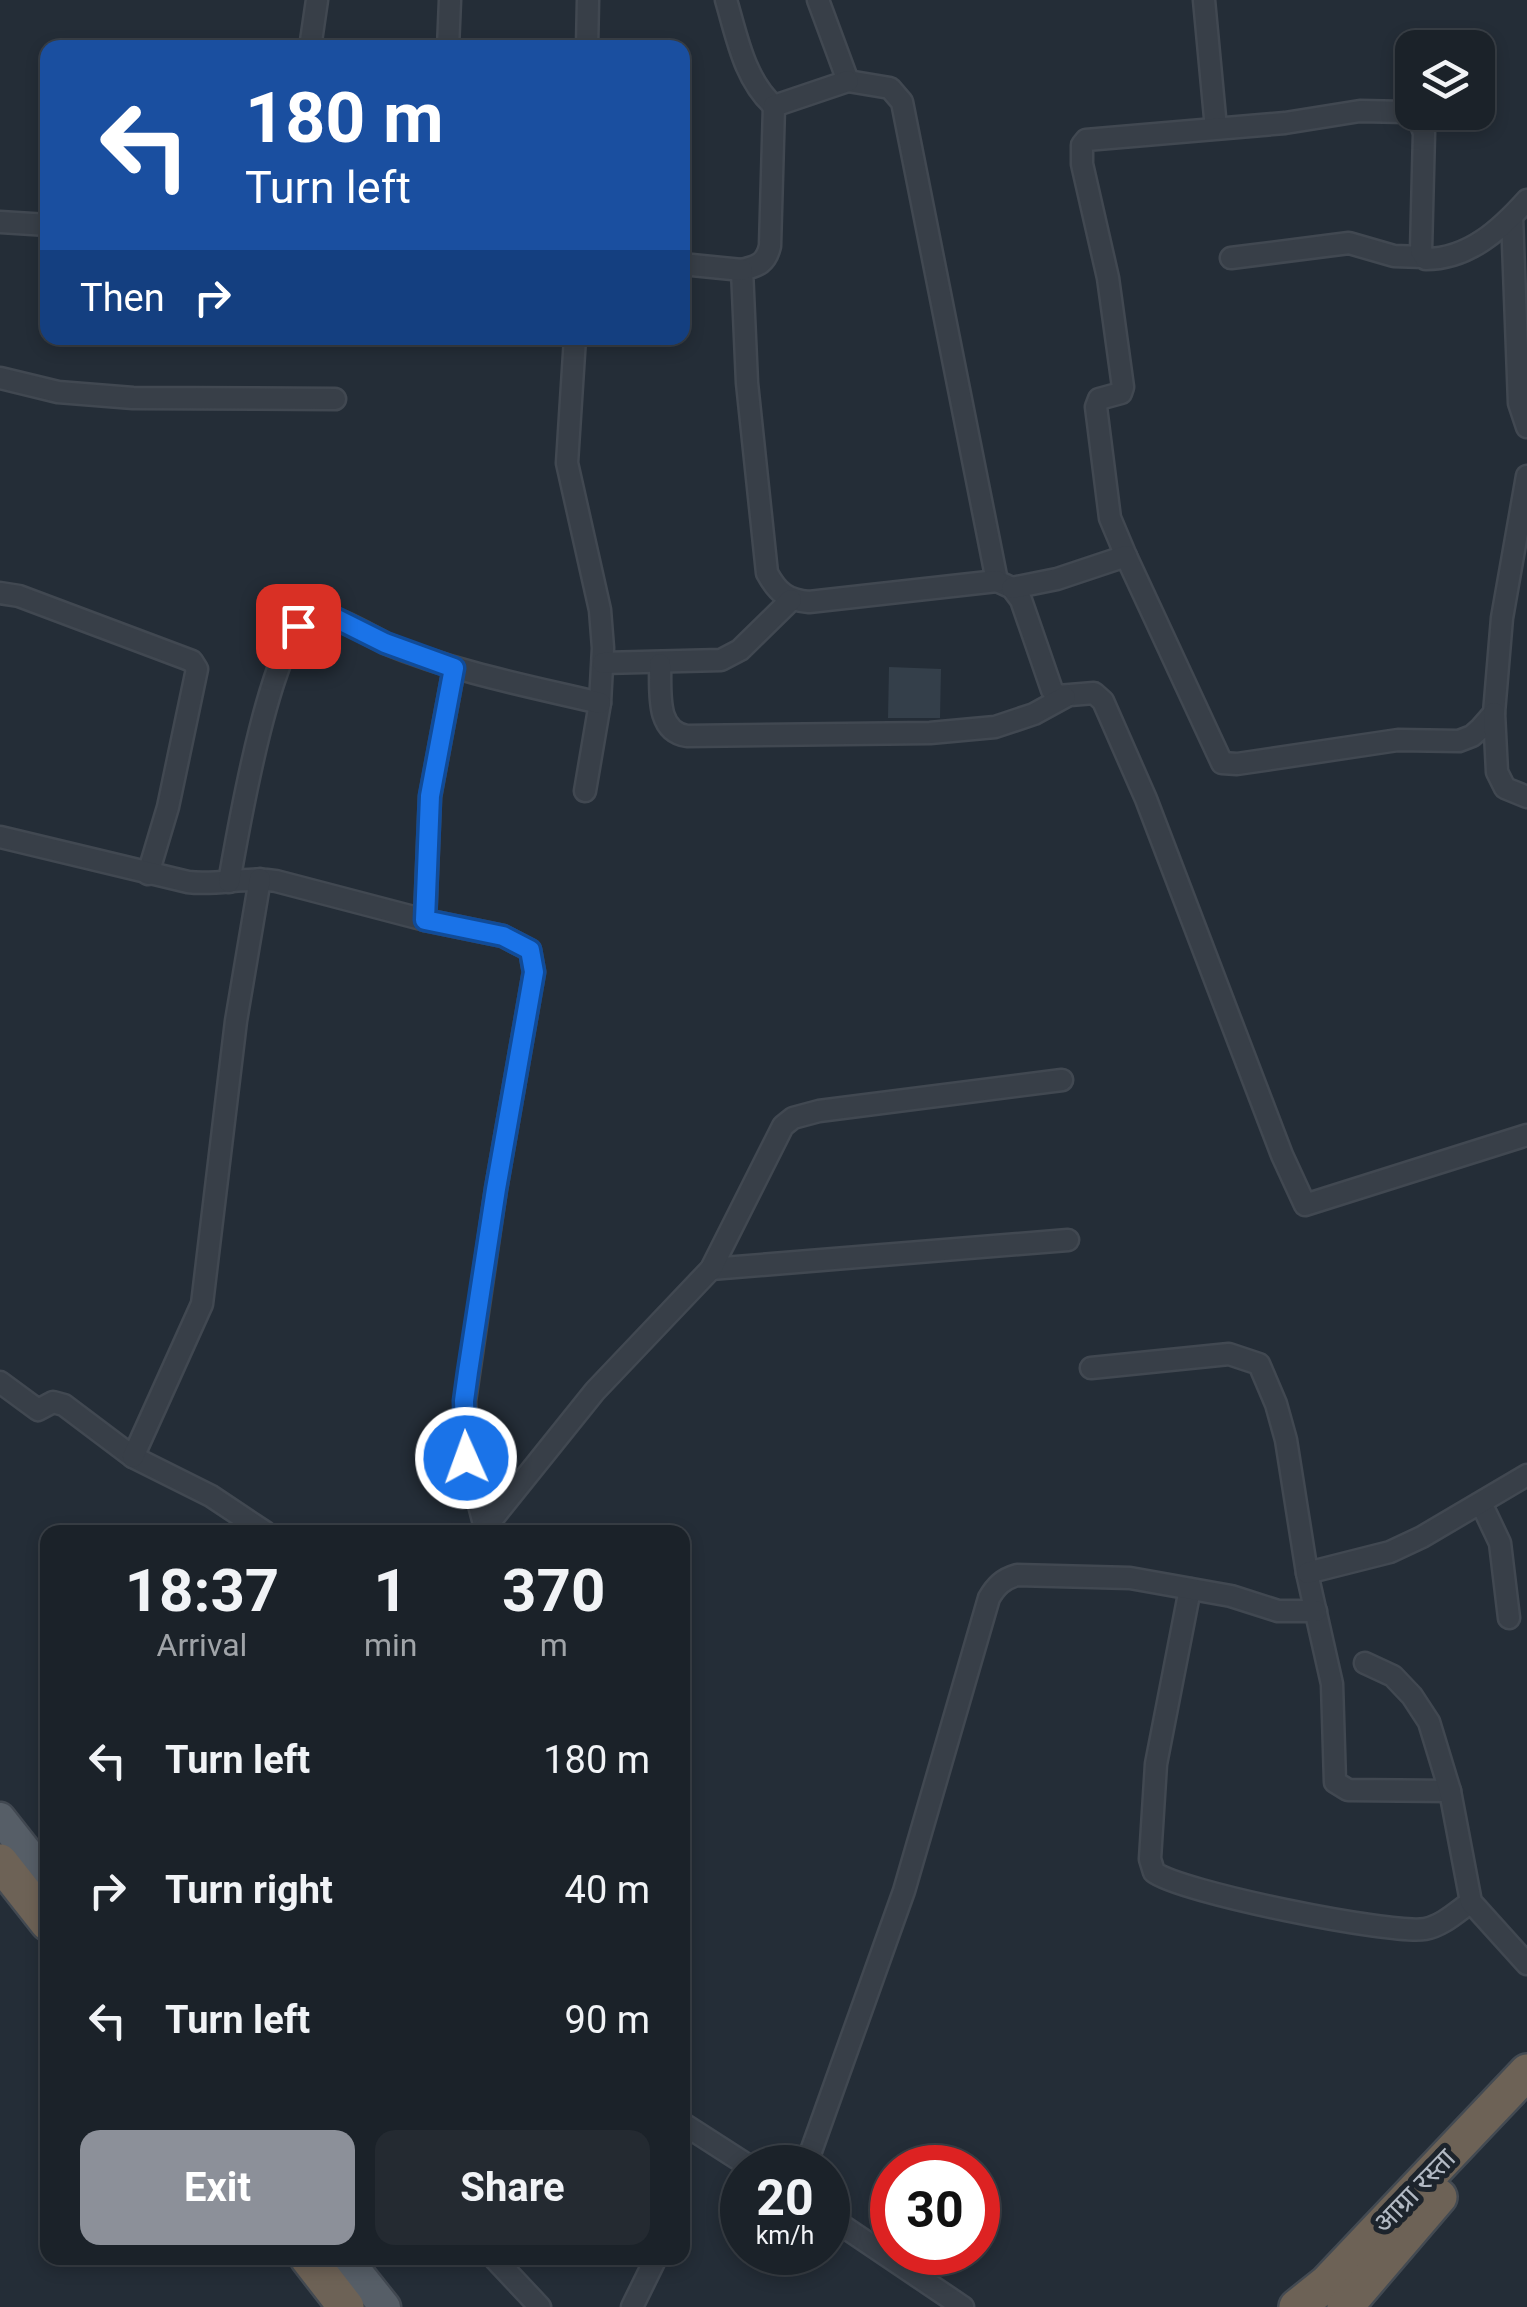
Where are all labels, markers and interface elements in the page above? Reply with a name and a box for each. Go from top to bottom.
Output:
map controls [1395,30,1495,130]
button: layers [1395,30,1495,130]
text: 180 m [245,77,444,159]
icon: left [80,80,210,210]
text: Turn left [245,161,411,214]
icon: right [185,270,240,325]
text: Then [80,276,165,320]
pin [256,584,341,669]
icon: arrive [271,599,326,654]
position arrow [414,1406,518,1510]
text: 18:37 [125,1555,279,1626]
text: 1 [373,1555,408,1626]
text: 370 [502,1555,605,1626]
text: Arrival [157,1626,247,1664]
text: min [364,1626,417,1664]
text: m [540,1626,568,1664]
icon: left [80,1733,135,1788]
text: Turn left [165,1738,310,1782]
text: 180 m [543,1738,650,1782]
icon: right [80,1863,135,1918]
text: Turn right [165,1868,333,1912]
text: 40 m [565,1868,650,1912]
icon: left [80,1993,135,2048]
text: Turn left [165,1998,310,2042]
text: 90 m [565,1998,650,2042]
button: Exit [80,2130,355,2245]
button: Share [375,2130,650,2245]
street label: आग्रा रस्ता [1366,2142,1463,2240]
speed limit sign: 30 [870,2145,1000,2275]
text: 20 [756,2169,814,2227]
text: km/h [756,2221,814,2250]

